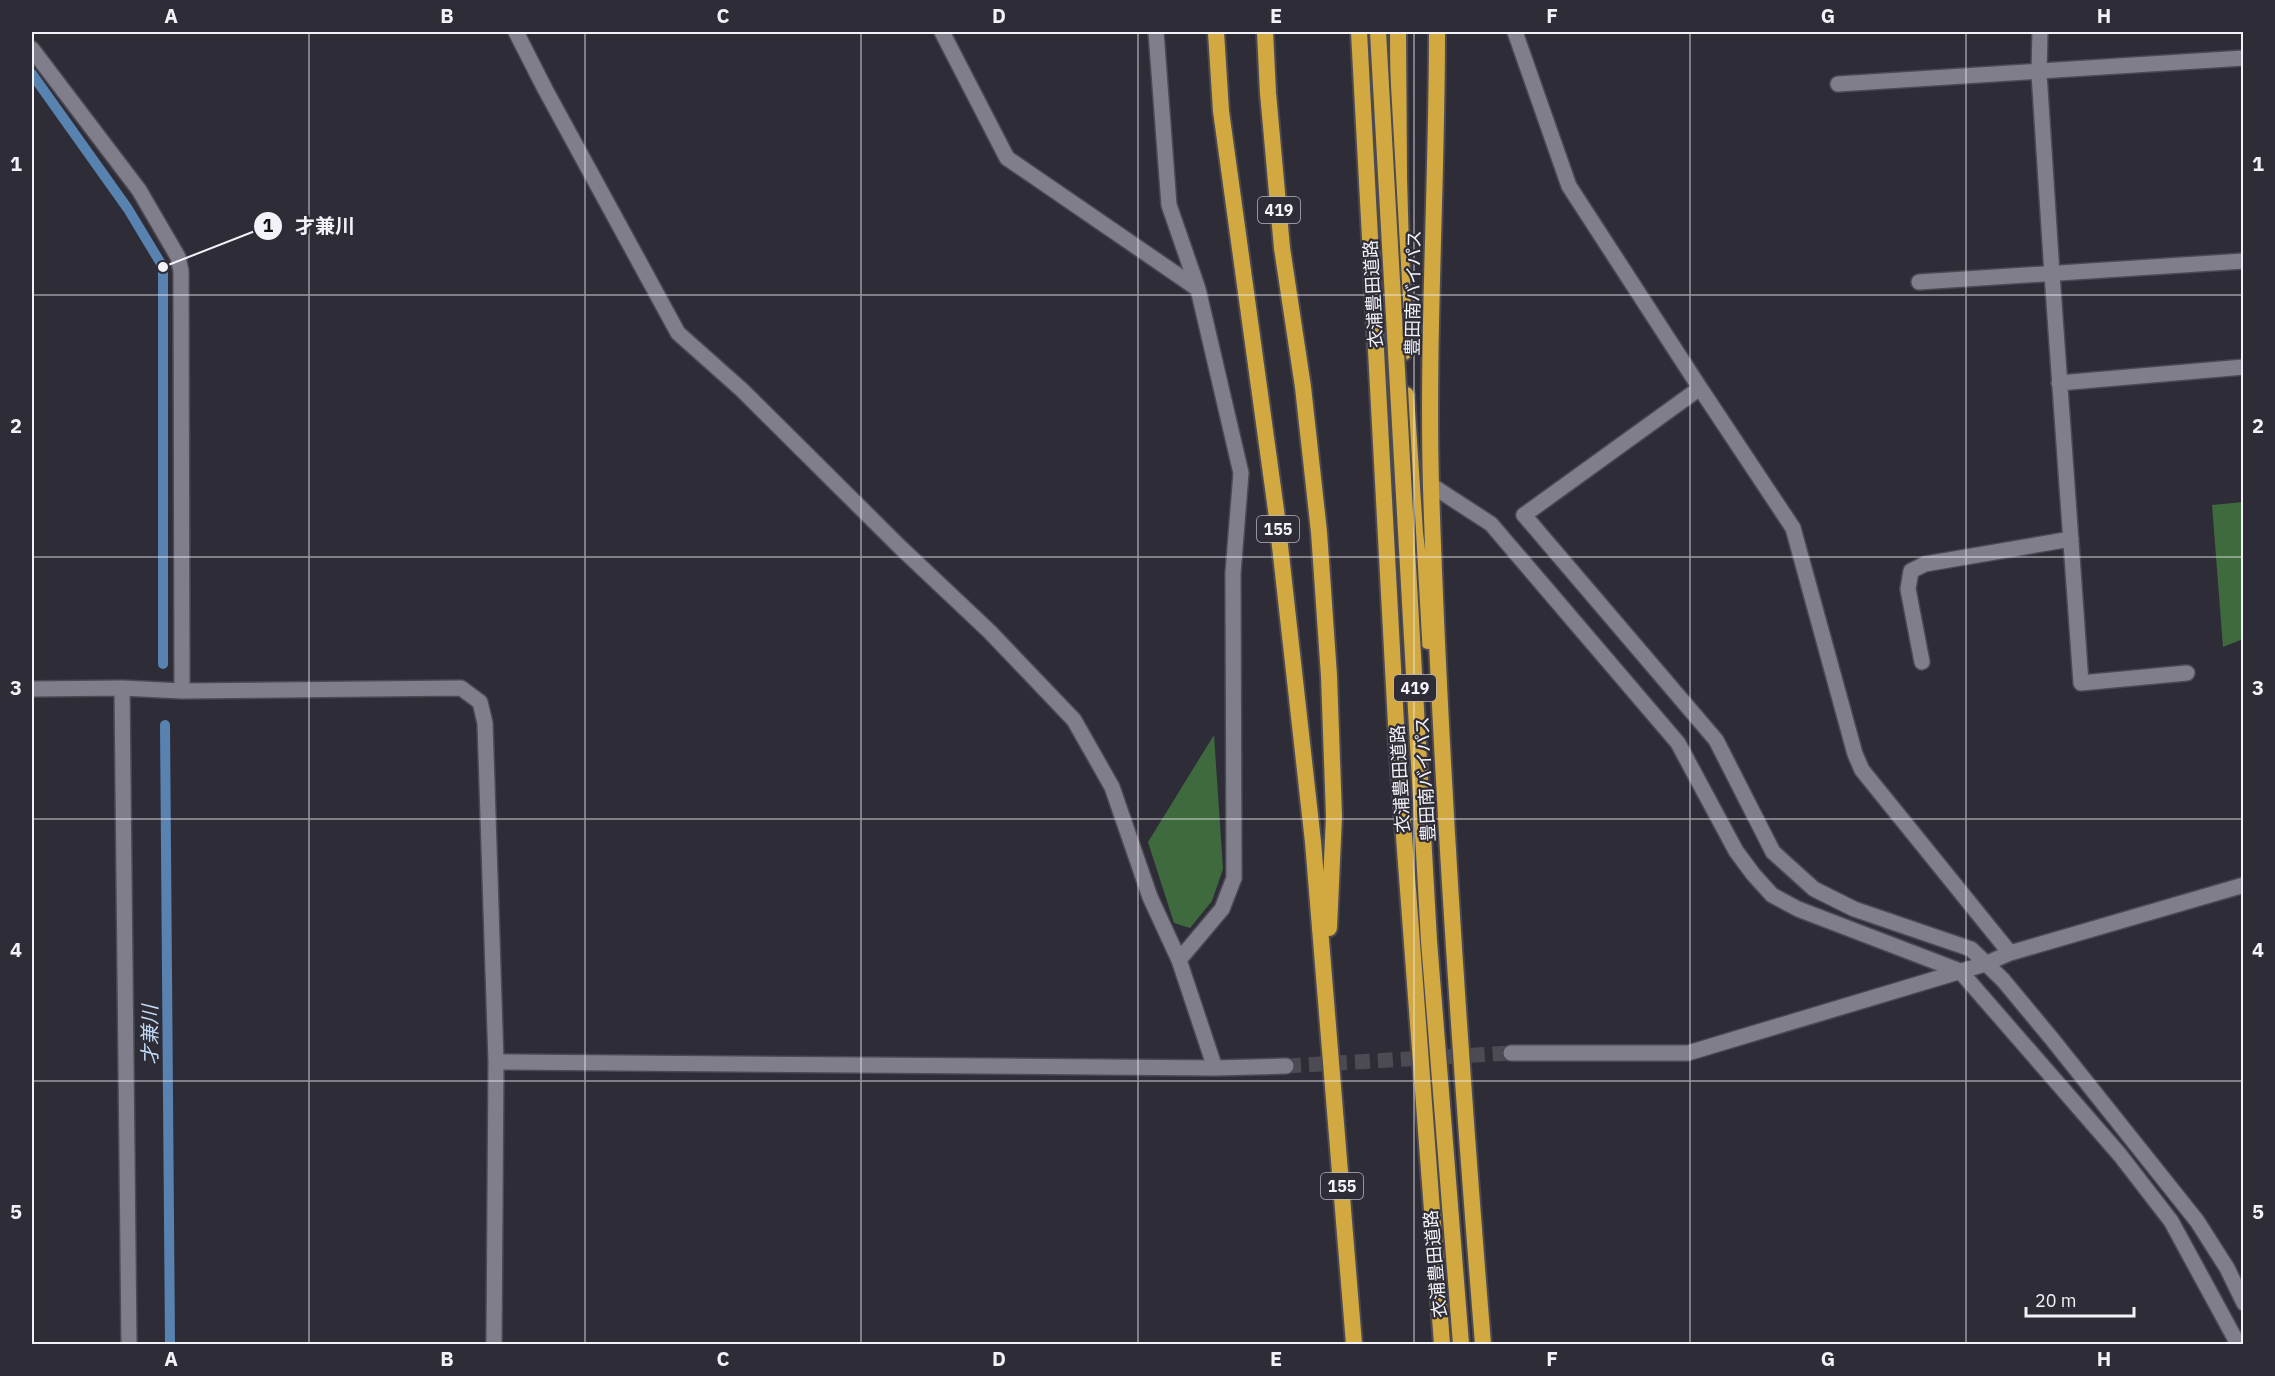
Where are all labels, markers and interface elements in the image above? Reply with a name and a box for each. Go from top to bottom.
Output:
text: A [164,2,178,29]
text: B [440,2,454,29]
text: C [716,2,730,29]
text: D [992,2,1006,29]
text: E [1270,2,1282,29]
text: F [1546,2,1558,29]
text: G [1821,2,1835,29]
text: H [2097,2,2111,29]
text: 1 [10,150,22,177]
text: 1 [2252,150,2264,177]
road number: 419 [1258,197,1300,223]
callout: 才兼川 [253,207,367,245]
text: 才兼川 [295,212,355,239]
text: 1 [263,214,274,237]
street label: 豊田南バイパス [1400,230,1426,356]
street label: 衣浦豊田道路 [1359,239,1387,349]
text: 2 [10,412,22,439]
text: 2 [2252,412,2264,439]
road number: 155 [1257,516,1299,542]
text: 3 [10,674,22,701]
text: 3 [2252,674,2264,701]
road number: 419 [1394,675,1436,701]
street label: 豊田南バイパス [1410,716,1440,842]
street label: 衣浦豊田道路 [1386,724,1414,834]
text: 4 [10,936,22,963]
text: 4 [2252,936,2264,963]
water label: 才兼川 [136,1003,163,1065]
road number: 155 [1321,1173,1363,1199]
text: 5 [10,1198,22,1225]
text: 5 [2252,1198,2264,1225]
street label: 衣浦豊田道路 [1419,1209,1451,1319]
scale bar [2026,1280,2134,1318]
text: 20 m [2035,1289,2077,1312]
text: A [164,1345,178,1372]
text: B [440,1345,454,1372]
text: C [716,1345,730,1372]
text: D [992,1345,1006,1372]
text: E [1270,1345,1282,1372]
text: F [1546,1345,1558,1372]
text: G [1821,1345,1835,1372]
text: H [2097,1345,2111,1372]

